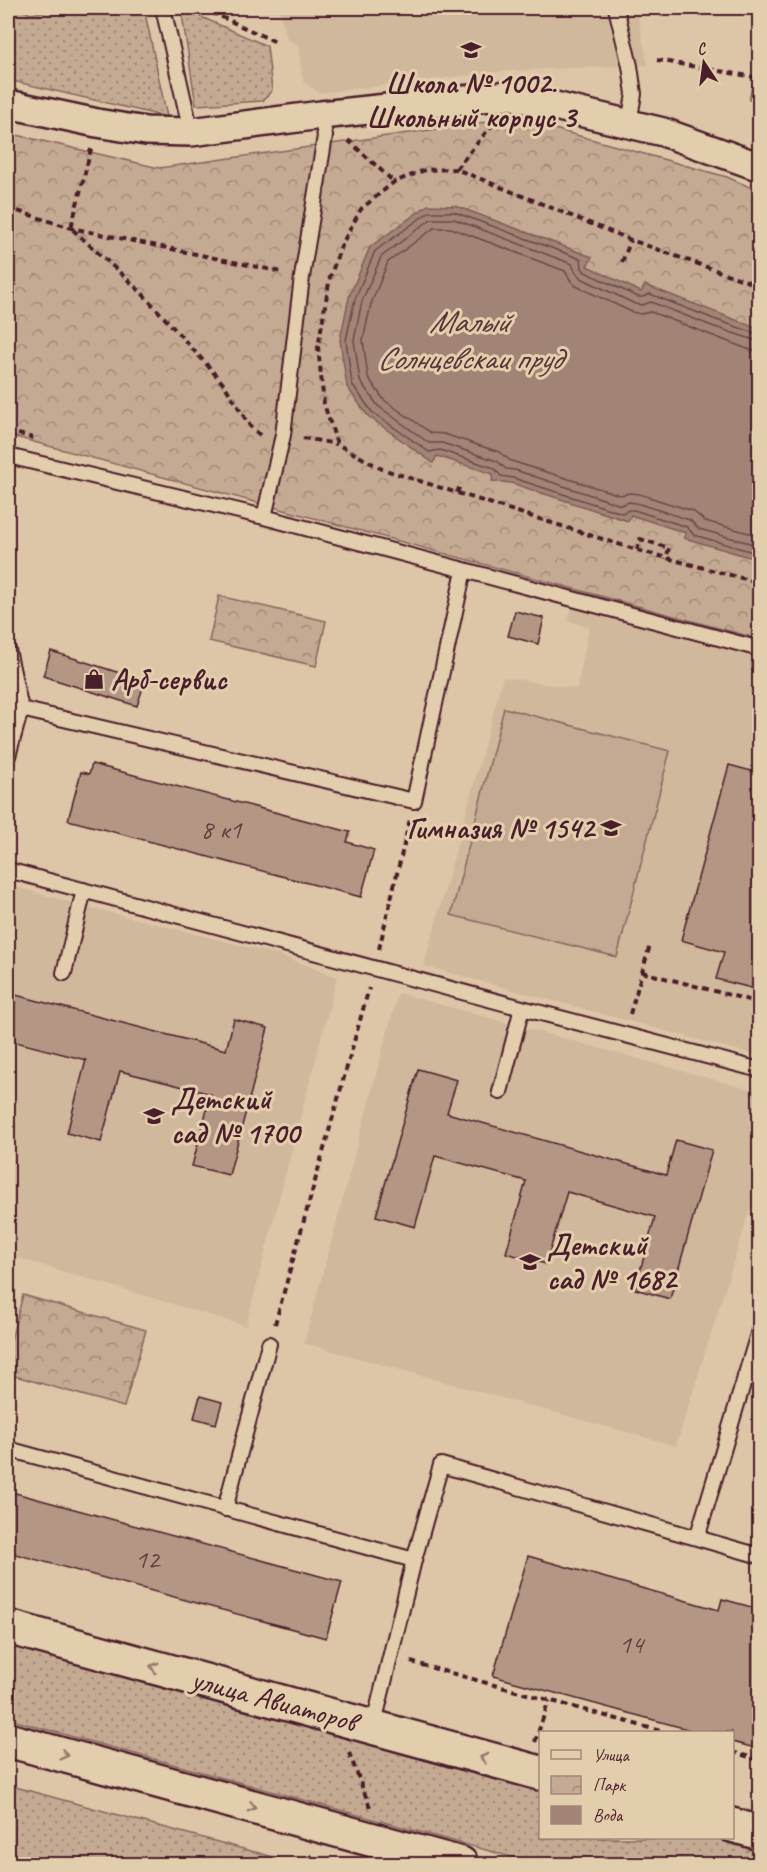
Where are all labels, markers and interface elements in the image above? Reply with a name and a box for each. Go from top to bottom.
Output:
north arrow [674,33,734,93]
school or university icon: Школа № 1002. Школьный корпус 3 [459,38,483,62]
text: С [695,38,709,60]
place label: Школа № 1002. Школьный корпус 3 [366,64,578,137]
water label: Малый Солнцевскаи пруд [377,301,568,379]
place label: Арб-сервис [111,660,228,698]
shop icon: Арб-сервис [82,667,106,691]
place label: Гимназия № 1542 [407,809,596,847]
house number: 8 к1 [201,812,243,846]
school or university icon: Гимназия № 1542 [599,816,623,840]
place label: Детский сад № 1700 [171,1080,303,1152]
school or university icon: Детский сад № 1700 [142,1104,166,1128]
place label: Детский сад № 1682 [547,1226,679,1298]
school or university icon: Детский сад № 1682 [518,1250,542,1274]
house number: 12 [135,1542,161,1576]
house number: 14 [619,1627,646,1661]
street label: улица Авиаторов [185,1659,366,1742]
one-way arrow [149,1662,159,1675]
legend [539,1731,734,1839]
text: Улица [593,1744,630,1766]
one-way arrow [59,1748,69,1761]
one-way arrow [479,1752,489,1765]
text: Парк [593,1774,627,1796]
one-way arrow [246,1800,257,1812]
text: Вода [593,1804,624,1826]

